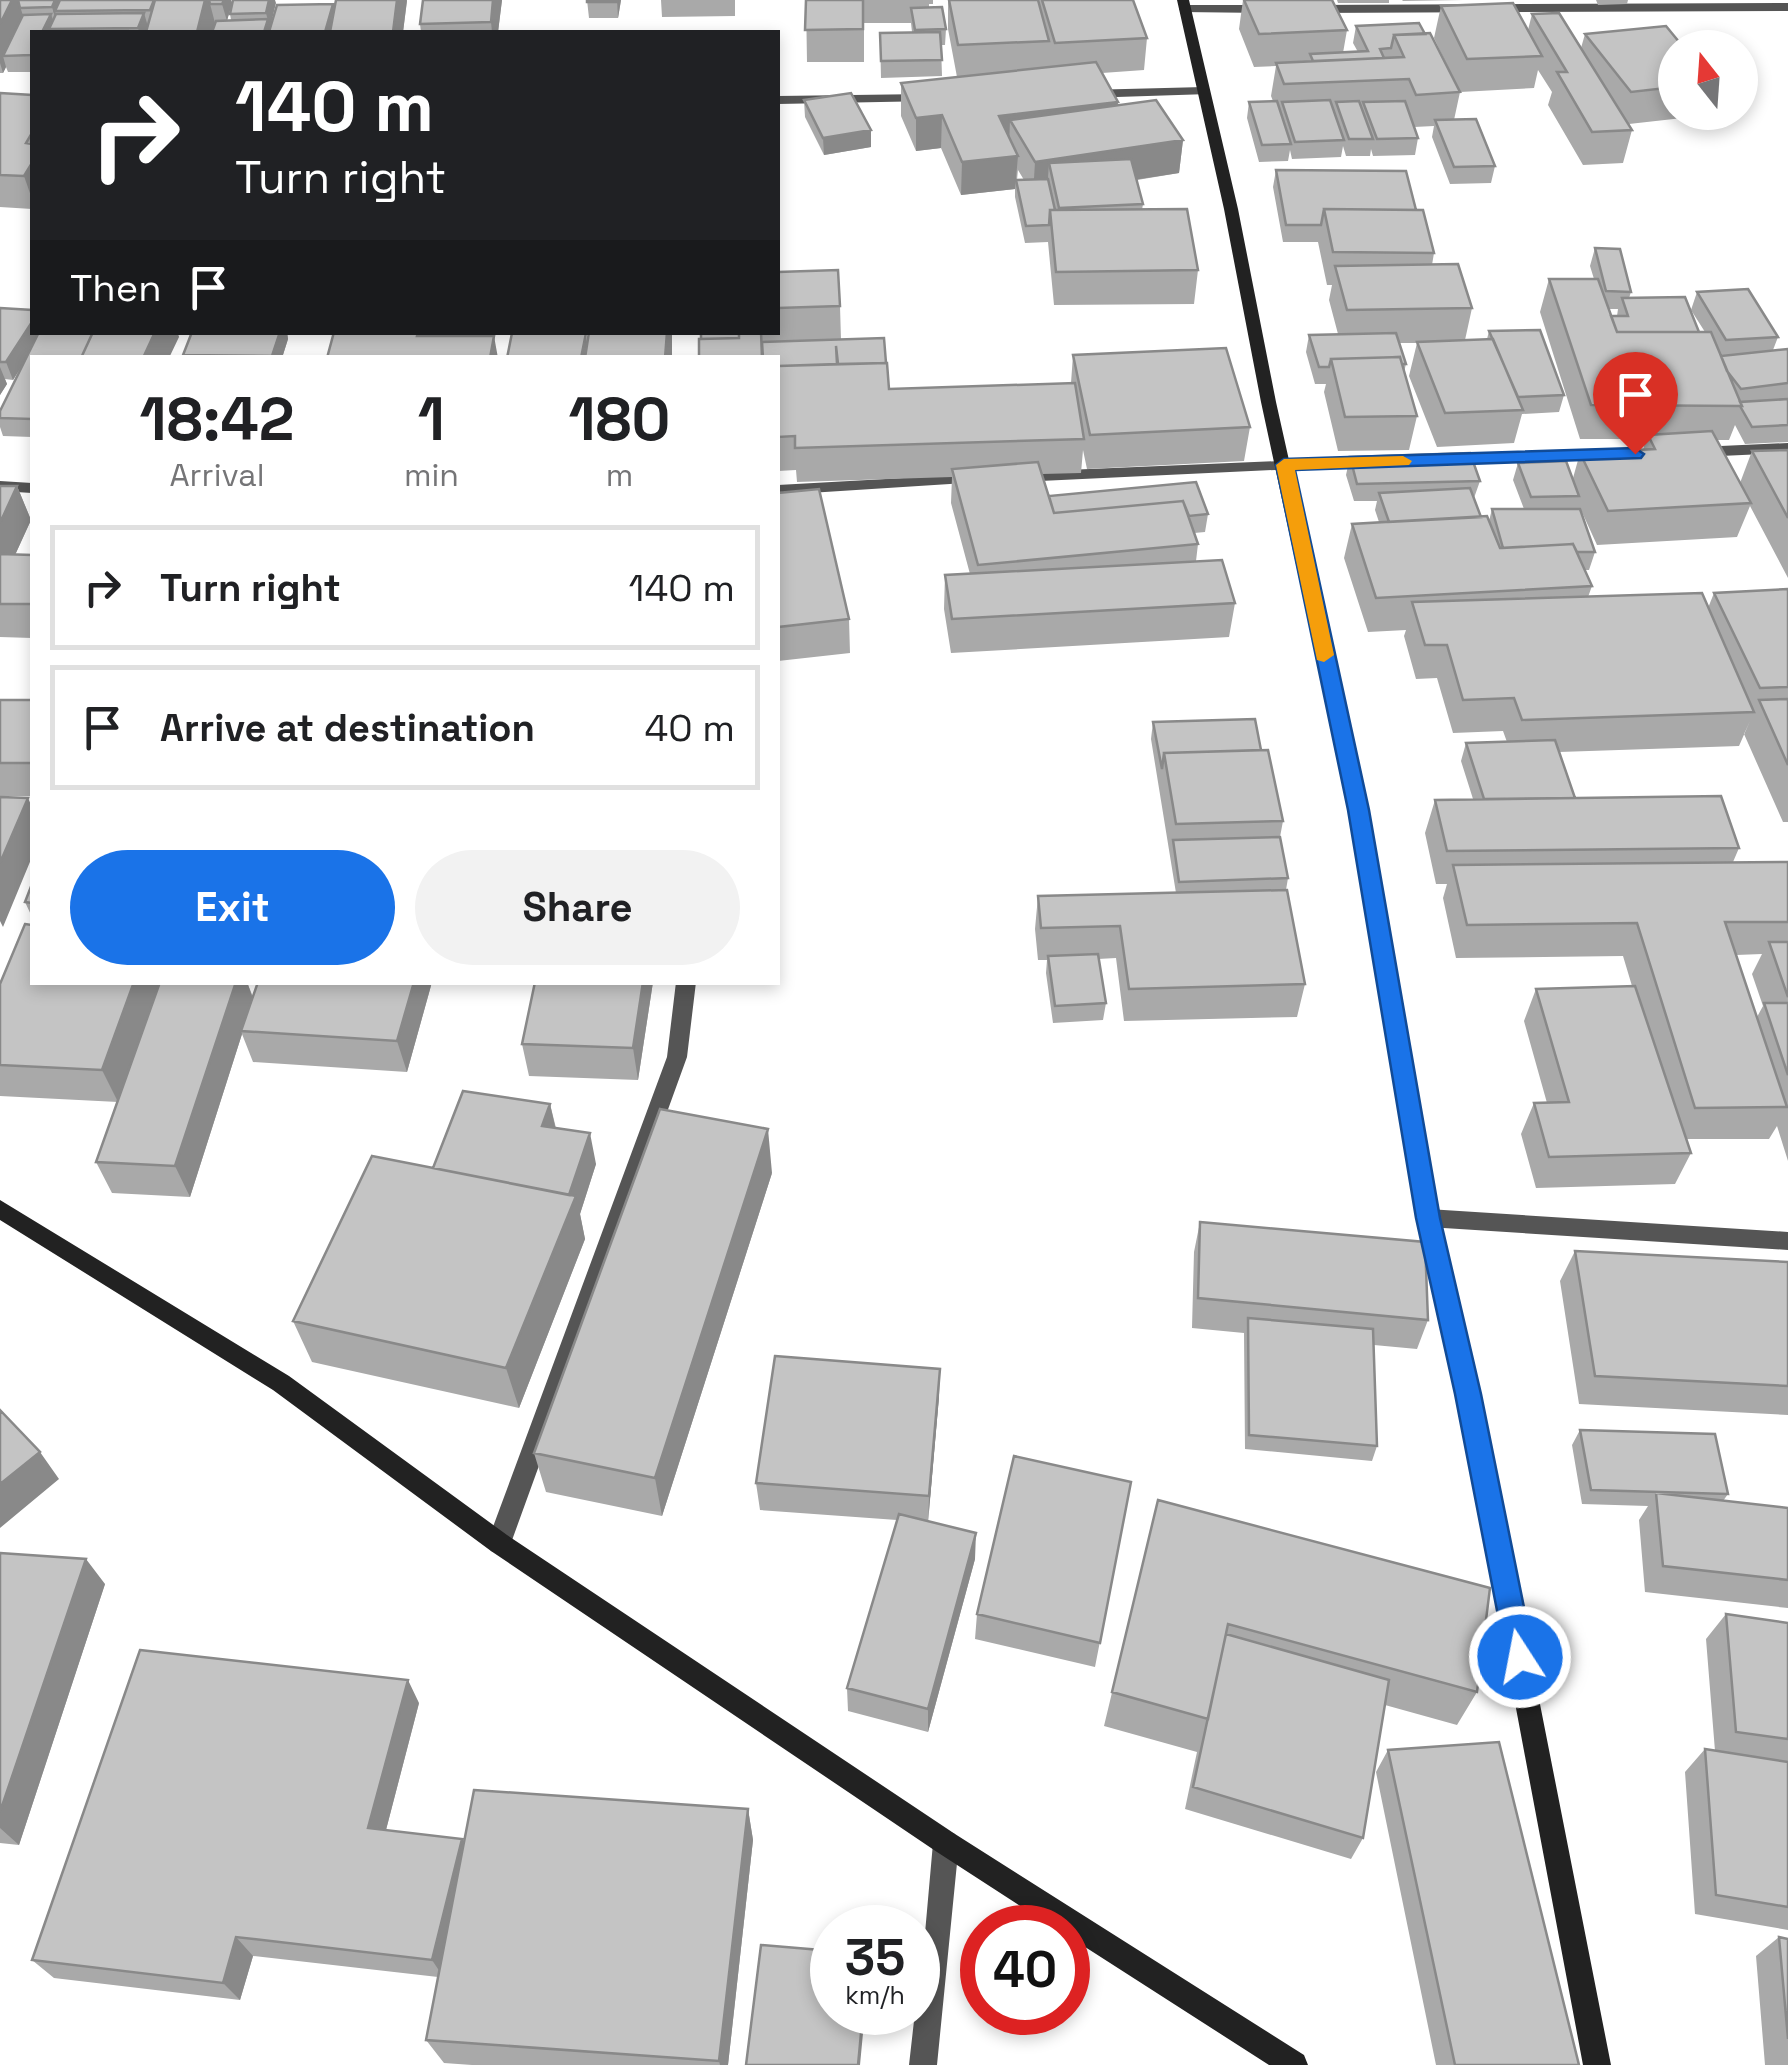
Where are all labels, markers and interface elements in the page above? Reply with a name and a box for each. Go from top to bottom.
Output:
north arrow [1658,30,1758,130]
map controls [1658,30,1758,130]
text: 140 m [235,62,434,151]
icon: right [70,70,200,200]
text: Turn right [235,149,446,206]
icon: arrive [181,260,236,315]
text: Then [70,264,161,312]
pin [1593,352,1678,455]
icon: arrive [1608,367,1663,422]
text: 18:42 [140,381,294,458]
text: 1 [418,381,445,458]
text: 180 [568,381,670,458]
text: Arrival [169,455,265,495]
text: min [404,455,459,495]
text: m [606,455,633,495]
icon: right [75,560,130,615]
text: Turn right [160,564,341,612]
text: 140 m [629,564,735,612]
icon: arrive [75,700,130,755]
text: Arrive at destination [160,704,535,752]
text: 40 m [644,704,735,752]
button: Exit [70,850,395,965]
button: Share [415,850,740,965]
position arrow [1468,1605,1572,1709]
speed limit sign: 40 [960,1905,1090,2035]
text: 35 [845,1926,905,1990]
text: km/h [845,1979,905,2011]

